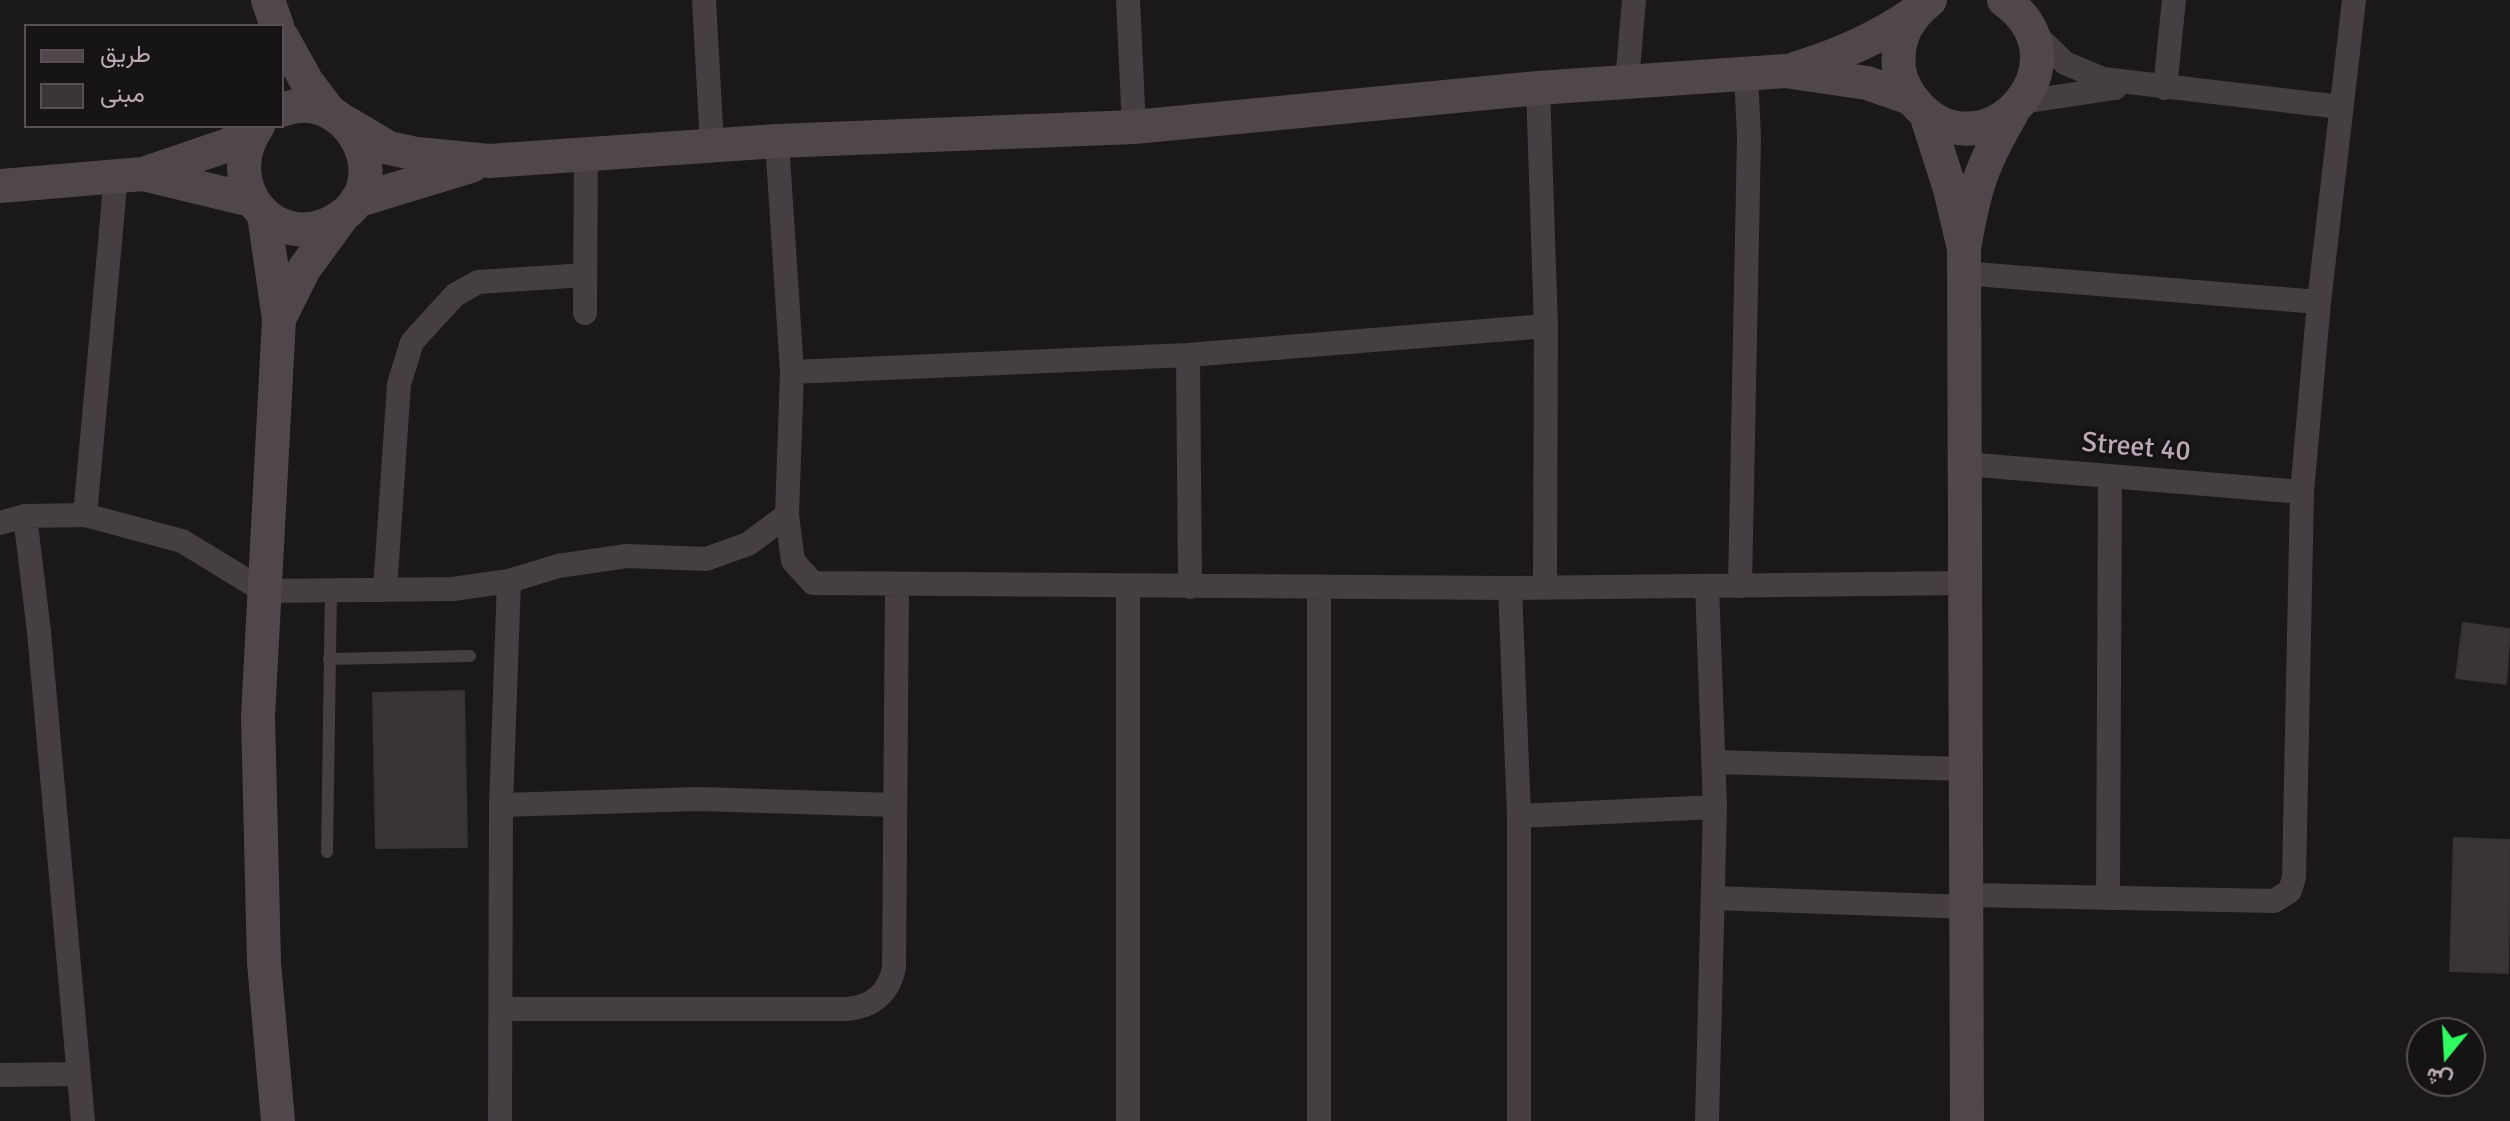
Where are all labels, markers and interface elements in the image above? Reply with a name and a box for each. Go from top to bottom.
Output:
legend [24,24,284,128]
text: طريق [100,39,151,69]
text: مبنى [100,79,145,109]
street label: Street 40 [2080,426,2192,470]
north arrow [2406,1017,2486,1097]
text: ش [2422,1061,2456,1095]

